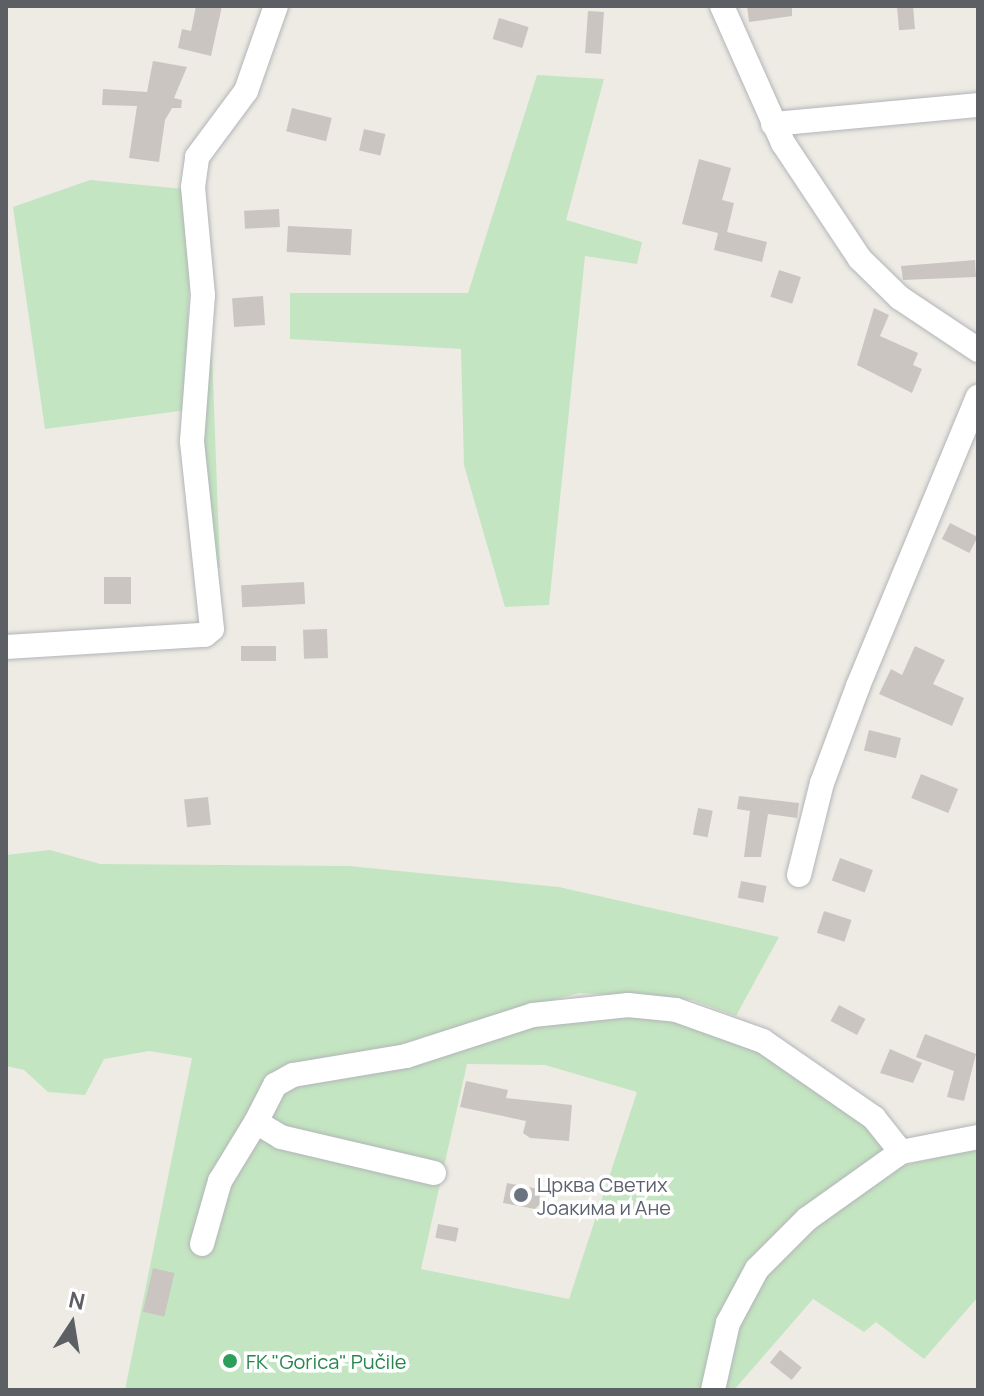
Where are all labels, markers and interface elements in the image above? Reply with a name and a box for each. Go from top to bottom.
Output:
place label: Црква Светих Јоакима и Ане [537,1172,671,1219]
marker: Црква Светих Јоакима и Ане [512,1186,530,1204]
north arrow [32,1284,112,1364]
text: N [66,1284,88,1317]
place label: FK "Gorica" Pučile [246,1349,407,1373]
marker: FK "Gorica" Pučile [221,1352,239,1370]

